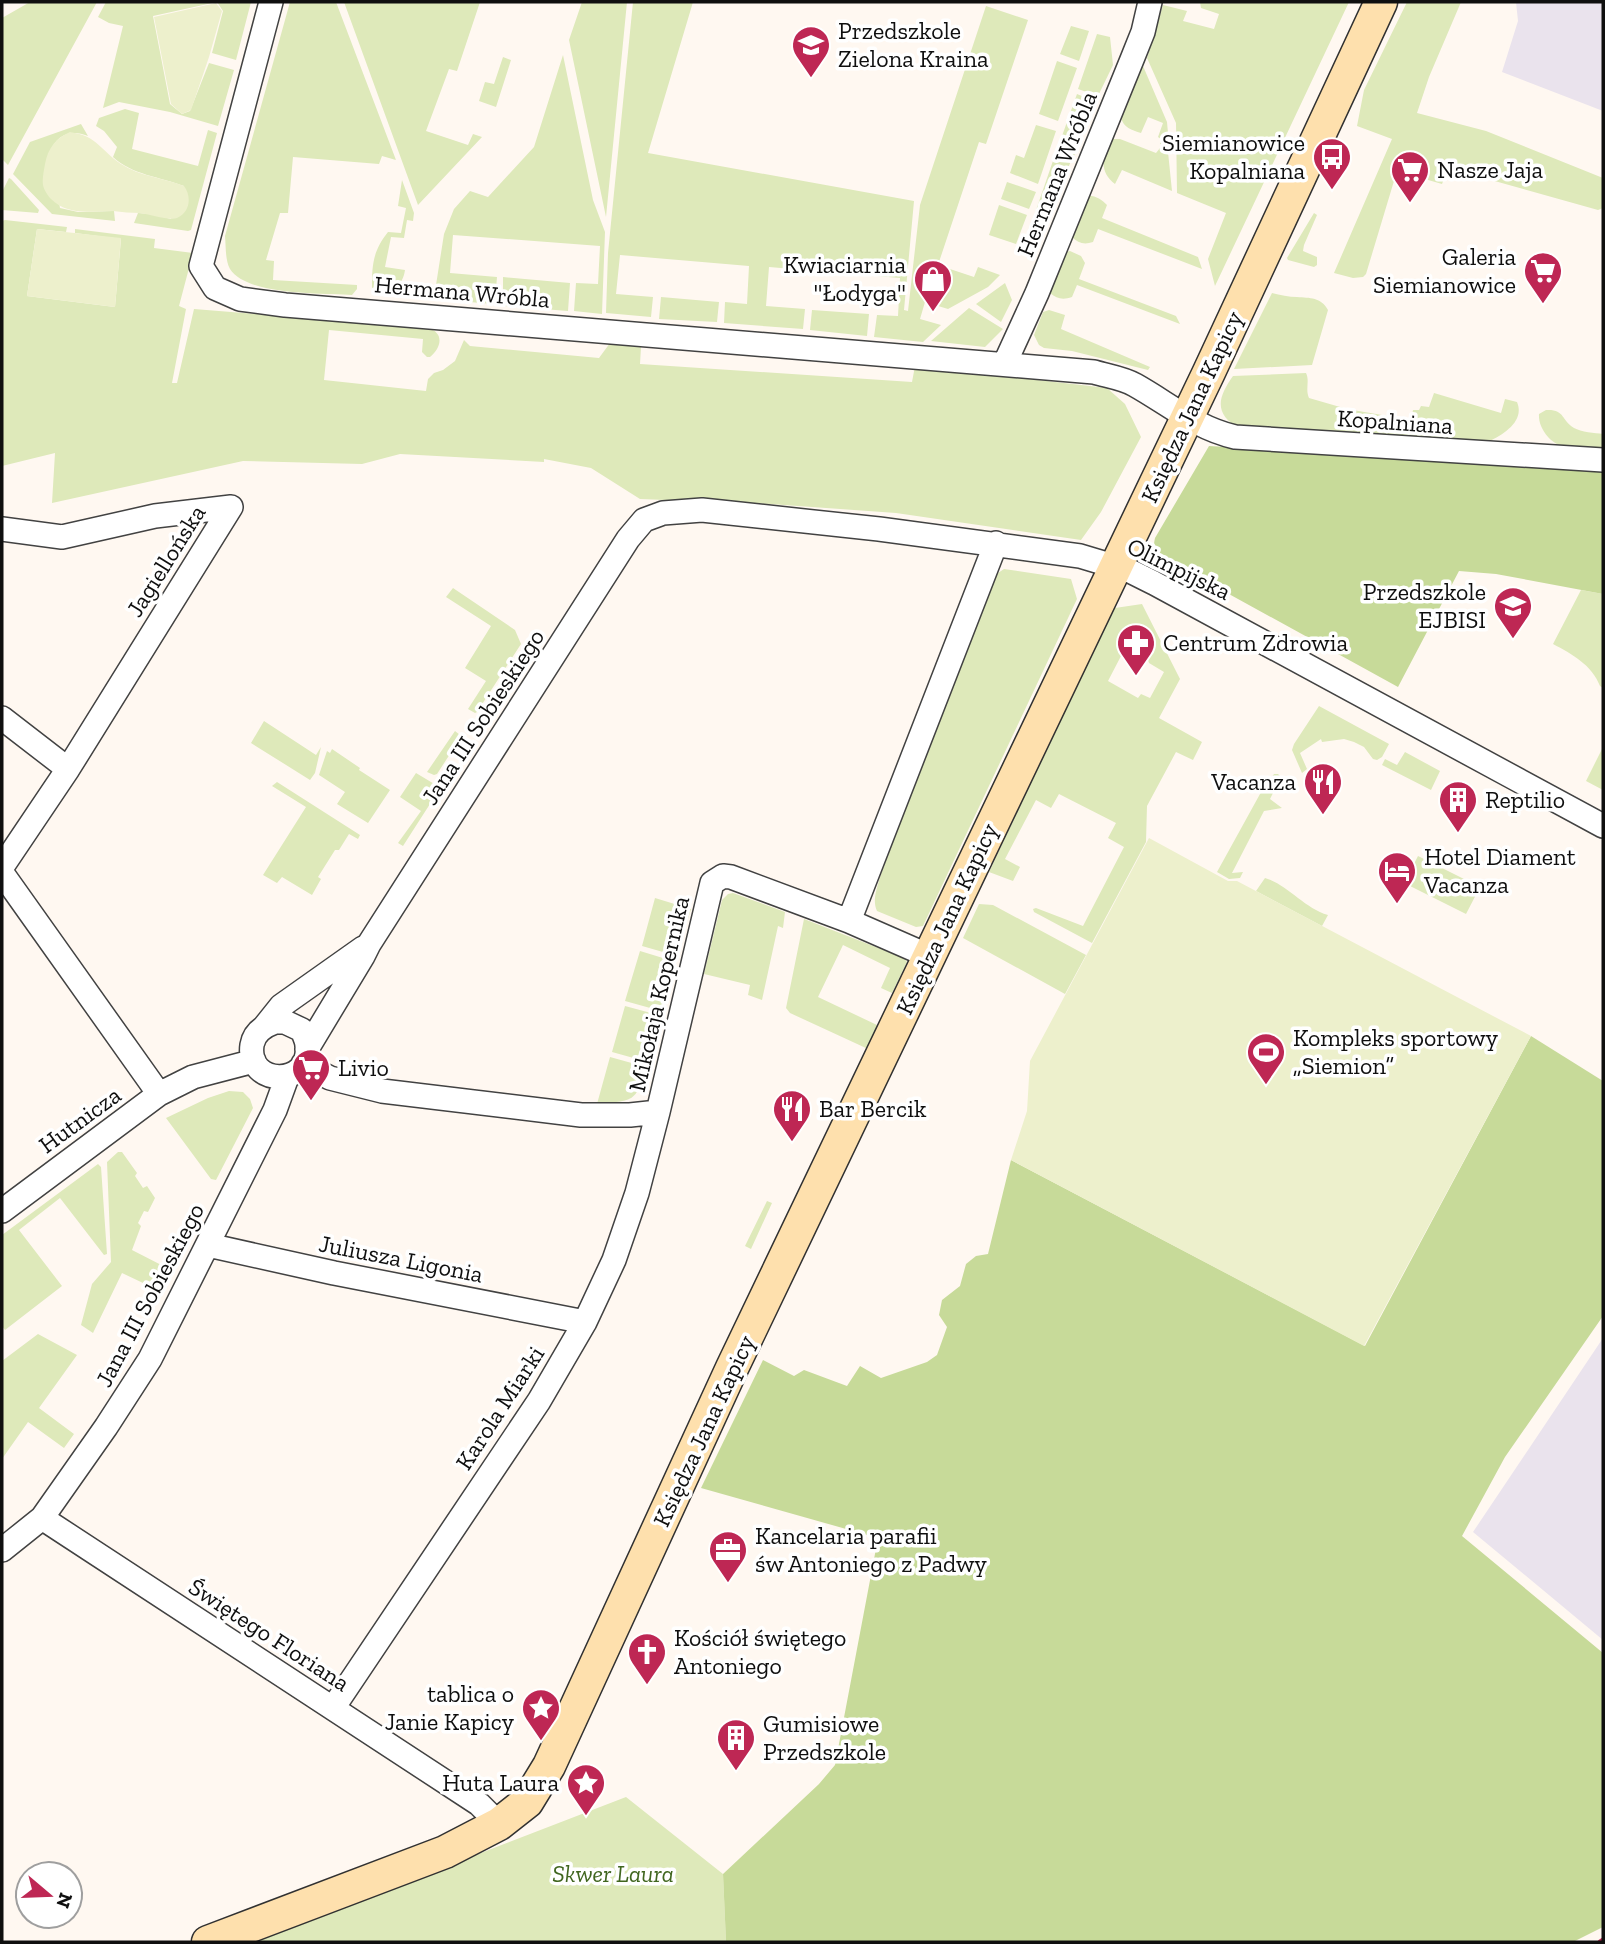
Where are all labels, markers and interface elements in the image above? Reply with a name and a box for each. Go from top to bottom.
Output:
place label: Przedszkole Zielona Kraina [838,16,989,73]
school or university icon: Przedszkole Zielona Kraina [790,24,832,79]
street label: Hermana Wróbla [1010,86,1103,261]
place label: Siemianowice Kopalniana [1162,128,1305,185]
bus stop icon: Siemianowice Kopalniana [1311,136,1353,191]
supermarket icon: Nasze Jaja [1389,149,1431,204]
place label: Nasze Jaja [1437,155,1544,184]
place label: Galeria Siemianowice [1373,242,1516,299]
place label: Kwiaciarnia "Łodyga" [783,250,906,307]
supermarket icon: Galeria Siemianowice [1522,250,1564,305]
shop icon: Kwiaciarnia "Łodyga" [912,258,954,313]
street label: Hermana Wróbla [373,269,551,314]
street label: Księdza Jana Kapicy [1134,306,1249,507]
street label: Kopalniana [1336,403,1454,440]
street label: Jagiellońska [120,499,212,622]
street label: Olimpijska [1123,531,1236,606]
place label: Przedszkole EJBISI [1363,577,1486,634]
school or university icon: Przedszkole EJBISI [1492,585,1534,640]
pharmacy icon: Centrum Zdrowia [1115,622,1157,677]
street label: Jana III Sobieskiego [415,623,550,810]
place label: Centrum Zdrowia [1163,628,1348,657]
restaurant icon: Vacanza [1302,761,1344,816]
place label: Vacanza [1210,767,1296,796]
building icon: Reptilio [1437,779,1479,834]
place label: Reptilio [1485,785,1565,814]
street label: Księdza Jana Kapicy [889,818,1004,1019]
place label: Hotel Diament Vacanza [1423,842,1576,899]
hotel icon: Hotel Diament Vacanza [1376,850,1418,905]
street label: Mikołaja Kopernika [622,893,695,1095]
place label: Kompleks sportowy „Siemion” [1293,1023,1499,1080]
sports icon: Kompleks sportowy „Siemion” [1245,1031,1287,1086]
supermarket icon: Livio [290,1047,332,1102]
place label: Livio [338,1053,389,1082]
street label: Hutnicza [33,1080,127,1159]
restaurant icon: Bar Bercik [771,1088,813,1143]
place label: Bar Bercik [819,1094,927,1123]
street label: Jana III Sobieskiego [89,1198,210,1391]
street label: Juliusza Ligonia [317,1228,486,1289]
street label: Księdza Jana Kapicy [646,1330,761,1531]
street label: Karola Miarki [449,1340,550,1475]
place label: Kancelaria parafii św Antoniego z Padwy [755,1521,987,1578]
office icon: Kancelaria parafii św Antoniego z Padwy [707,1529,749,1584]
street label: Świętego Floriana [183,1572,355,1698]
place label: Kościół świętego Antoniego [674,1623,846,1680]
church icon: Kościół świętego Antoniego [626,1631,668,1686]
place label: tablica o Janie Kapicy [385,1679,515,1736]
place icon: tablica o Janie Kapicy [520,1687,562,1742]
place label: Gumisiowe Przedszkole [763,1709,886,1766]
building icon: Gumisiowe Przedszkole [715,1717,757,1772]
place icon: Huta Laura [565,1762,607,1817]
place label: Huta Laura [442,1768,559,1797]
park label: Skwer Laura [552,1859,674,1888]
north arrow [14,1860,84,1930]
text: N [51,1890,78,1911]

